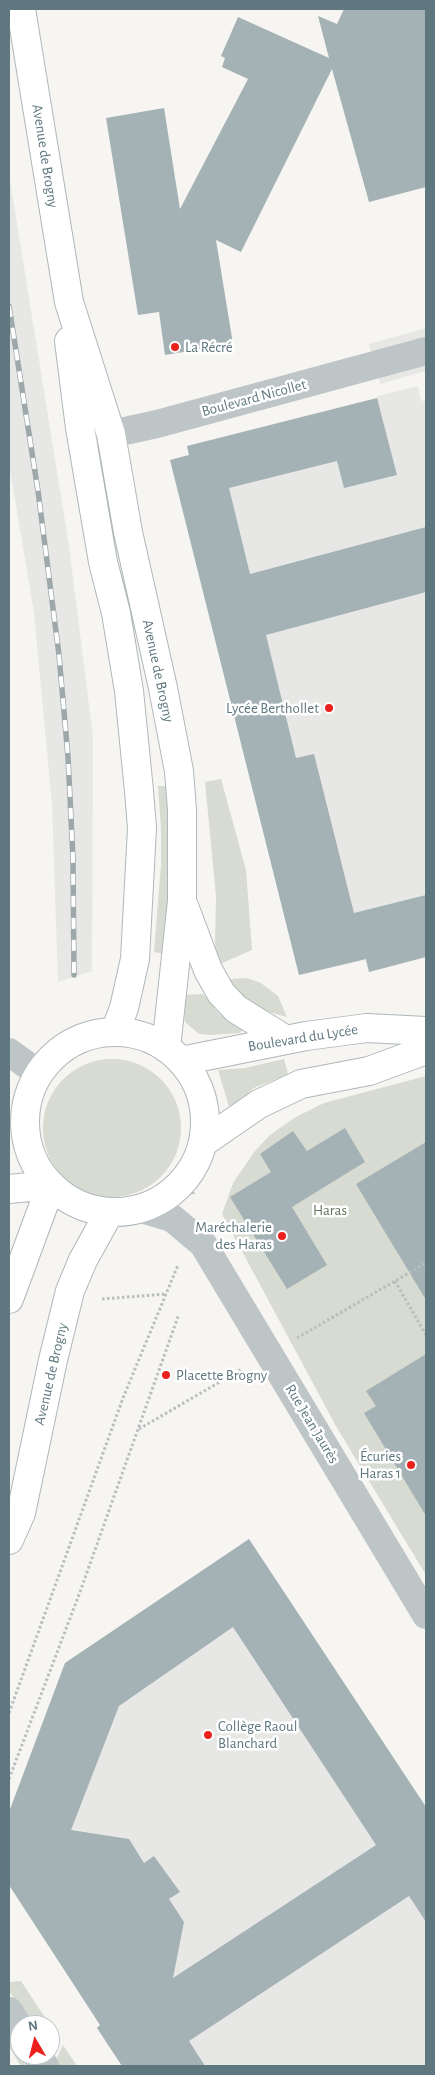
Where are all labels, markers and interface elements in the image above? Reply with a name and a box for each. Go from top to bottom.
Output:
street label: Avenue de Brogny [28,103,62,209]
place label: La Récré [185,338,233,356]
marker: La Récré [169,341,181,353]
street label: Boulevard Nicollet [200,375,308,421]
street label: Avenue de Brogny [138,618,178,724]
place label: Lycée Berthollet [226,699,319,717]
marker: Lycée Berthollet [323,702,335,714]
street label: Boulevard du Lycée [247,1020,359,1056]
park label: Haras [313,1201,347,1219]
place label: Maréchalerie des Haras [195,1218,272,1253]
marker: Maréchalerie des Haras [276,1230,288,1242]
street label: Avenue de Brogny [30,1321,72,1427]
place label: Placette Brogny [176,1366,267,1384]
marker: Placette Brogny [160,1369,172,1381]
street label: Rue Jean Jaurès [281,1381,343,1467]
place label: Écuries Haras 1 [359,1447,401,1482]
marker: Écuries Haras 1 [405,1459,417,1471]
place label: Collège Raoul Blanchard [218,1717,297,1752]
marker: Collège Raoul Blanchard [202,1729,214,1741]
north arrow [10,2015,60,2065]
text: N [27,2019,39,2034]

